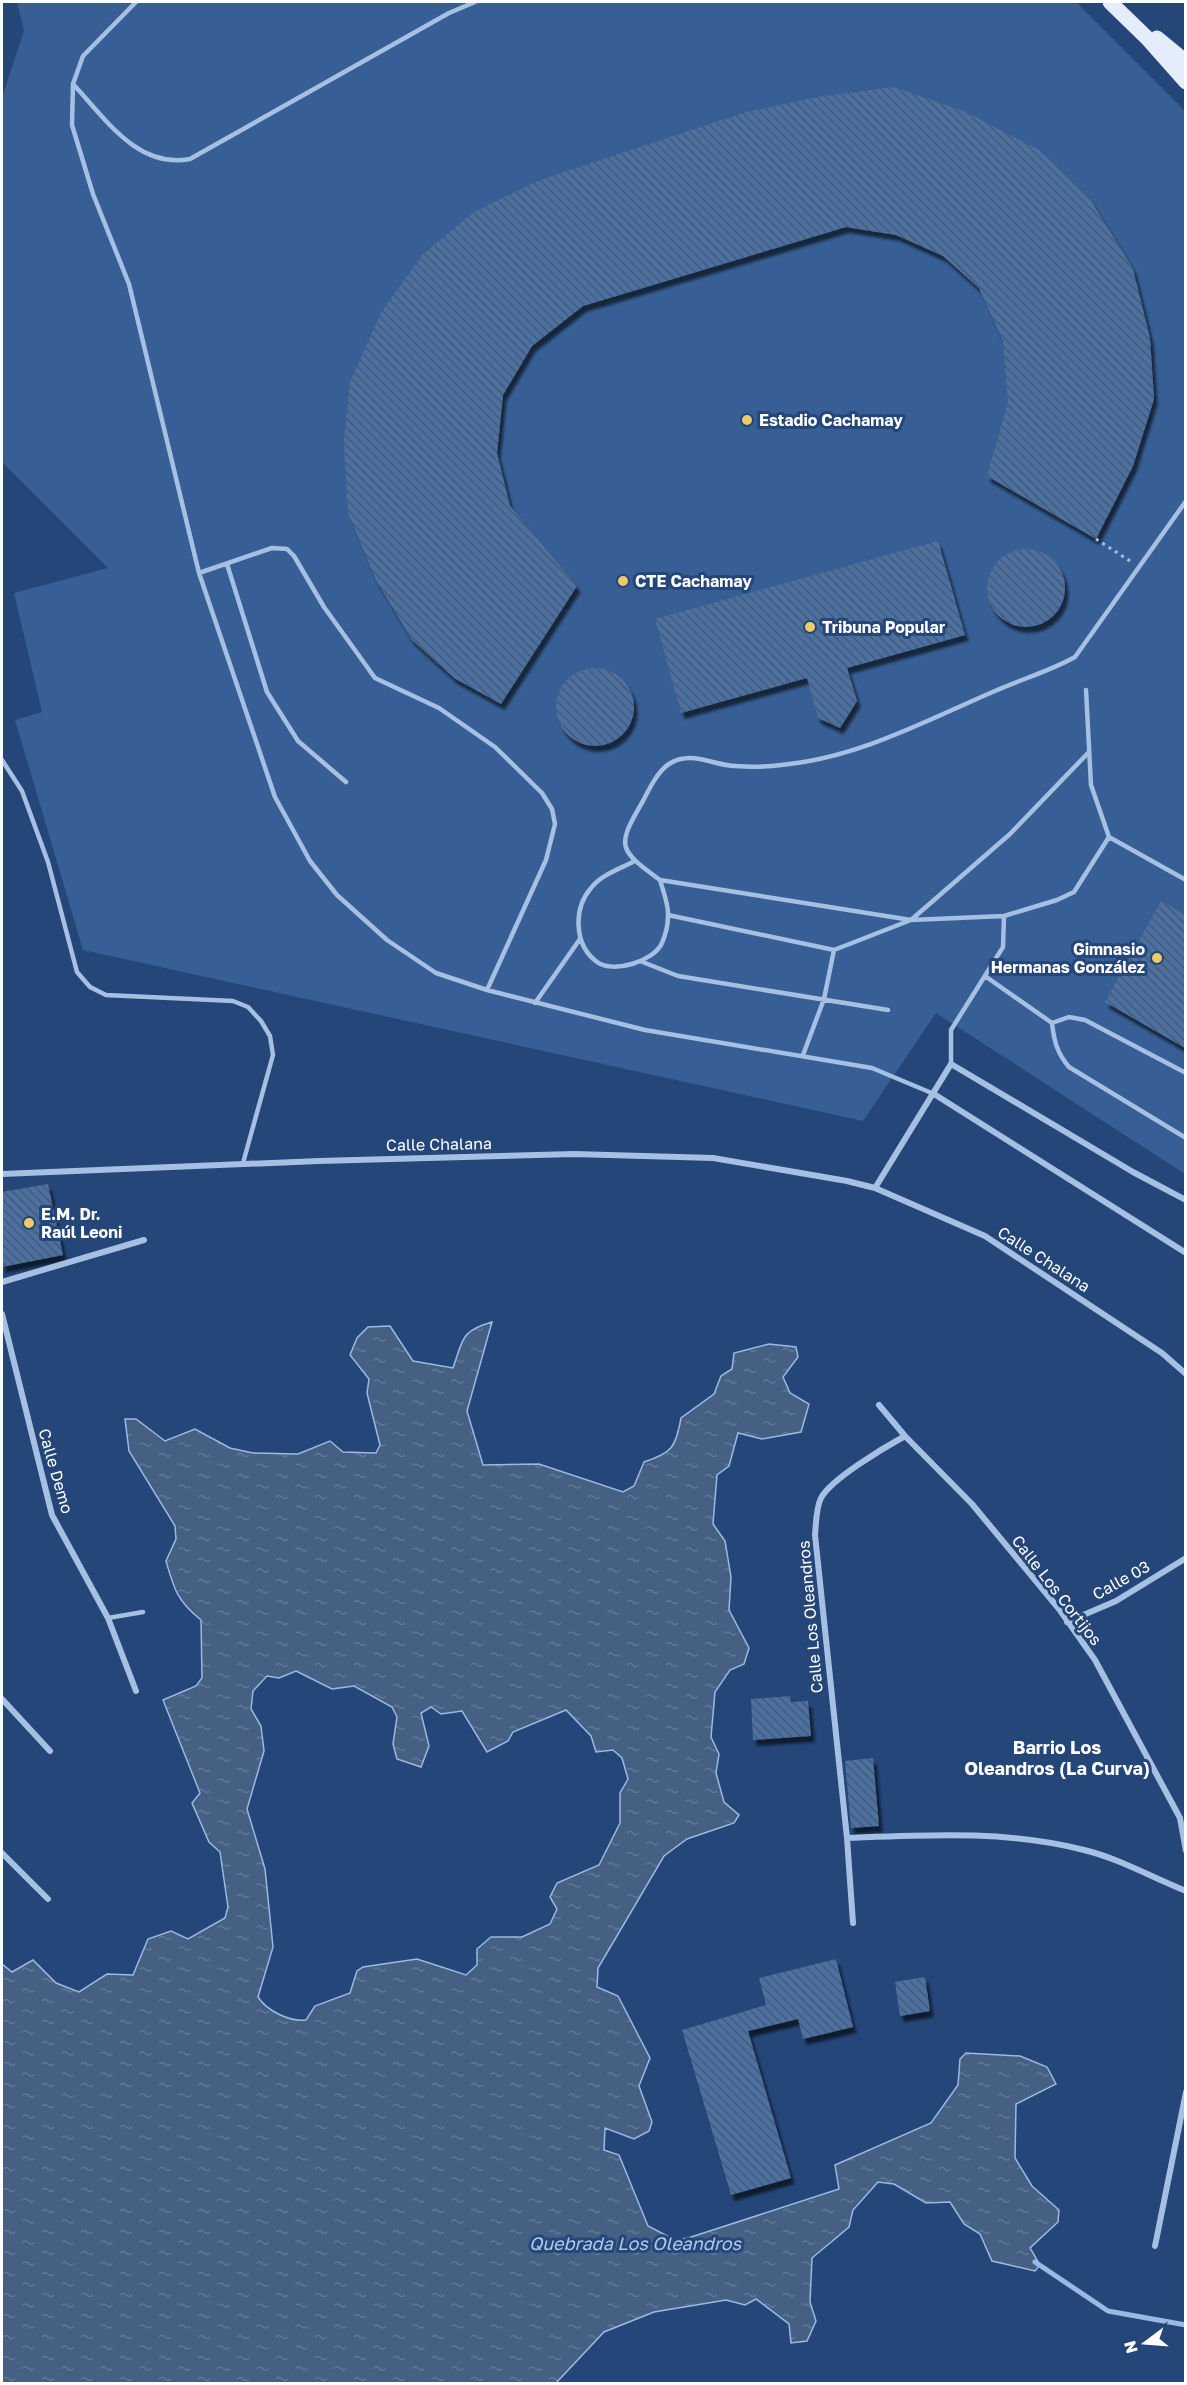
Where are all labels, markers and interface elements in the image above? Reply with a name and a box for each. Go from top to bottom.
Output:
place label: Estadio Cachamay [759,410,903,430]
marker: Estadio Cachamay [740,413,754,427]
place label: CTE Cachamay [635,571,752,591]
marker: CTE Cachamay [616,574,630,588]
place label: Tribuna Popular [822,617,945,637]
marker: Tribuna Popular [803,620,817,634]
place label: Gimnasio Hermanas González [991,939,1145,977]
marker: Gimnasio Hermanas González [1150,951,1164,965]
street label: Calle Chalana [386,1133,492,1155]
place label: E.M. Dr. Raúl Leoni [41,1204,122,1242]
marker: E.M. Dr. Raúl Leoni [22,1216,36,1230]
street label: Calle Chalana [994,1222,1094,1296]
street label: Calle Demo [34,1426,78,1516]
street label: Calle Los Cortijos [1008,1531,1106,1649]
street label: Calle Los Oleandros [793,1540,827,1694]
street label: Calle 03 [1089,1556,1153,1604]
district label: Barrio Los Oleandros (La Curva) [964,1736,1150,1779]
water label: Quebrada Los Oleandros [529,2232,743,2254]
north arrow [1115,2313,1175,2373]
text: N [1119,2339,1142,2356]

